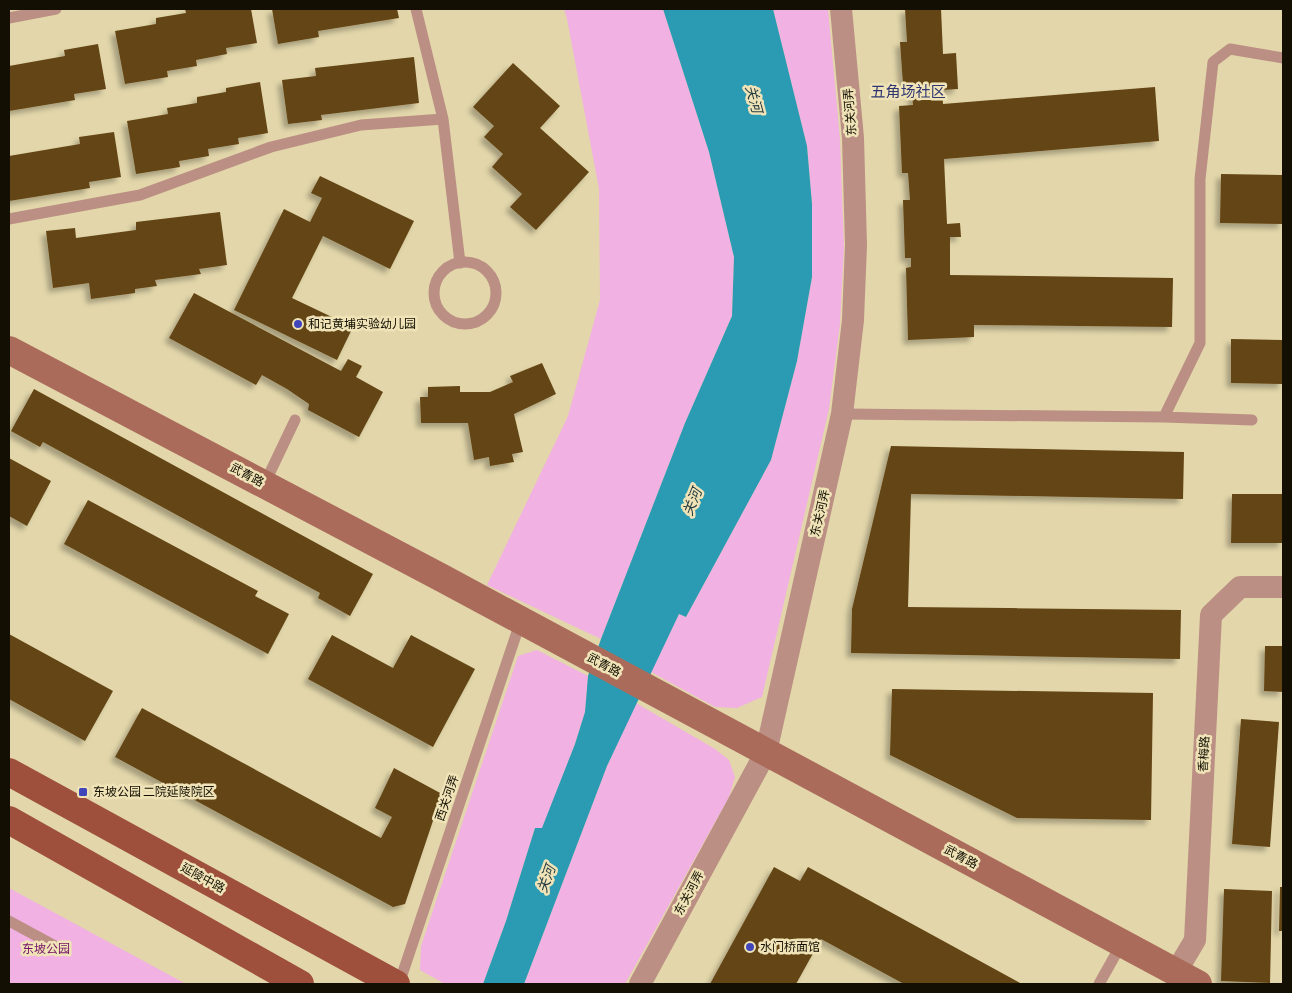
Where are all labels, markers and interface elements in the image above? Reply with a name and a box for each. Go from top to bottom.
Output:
water label: 关河 [743,83,766,117]
district label: 五角场社区 [870,83,946,100]
street label: 东关河弄 [841,87,859,137]
place label: 和记黄埔实验幼儿园 [308,317,416,331]
marker: 和记黄埔实验幼儿园 [292,318,304,330]
street label: 武青路 [228,460,266,490]
water label: 关河 [679,483,706,518]
street label: 东关河弄 [808,488,832,538]
street label: 武青路 [585,650,623,680]
street label: 香梅路 [1196,736,1212,772]
street label: 西关河弄 [433,773,461,823]
place label: 东坡公园 二院延陵院区 [93,785,215,799]
marker: 东坡公园 二院延陵院区 [77,786,89,798]
street label: 武青路 [942,842,980,872]
street label: 延陵中路 [179,860,227,896]
water label: 关河 [534,860,559,895]
street label: 东关河弄 [672,869,706,917]
place label: 水门桥面馆 [760,940,820,954]
marker: 水门桥面馆 [744,941,756,953]
park label: 东坡公园 [22,942,70,956]

